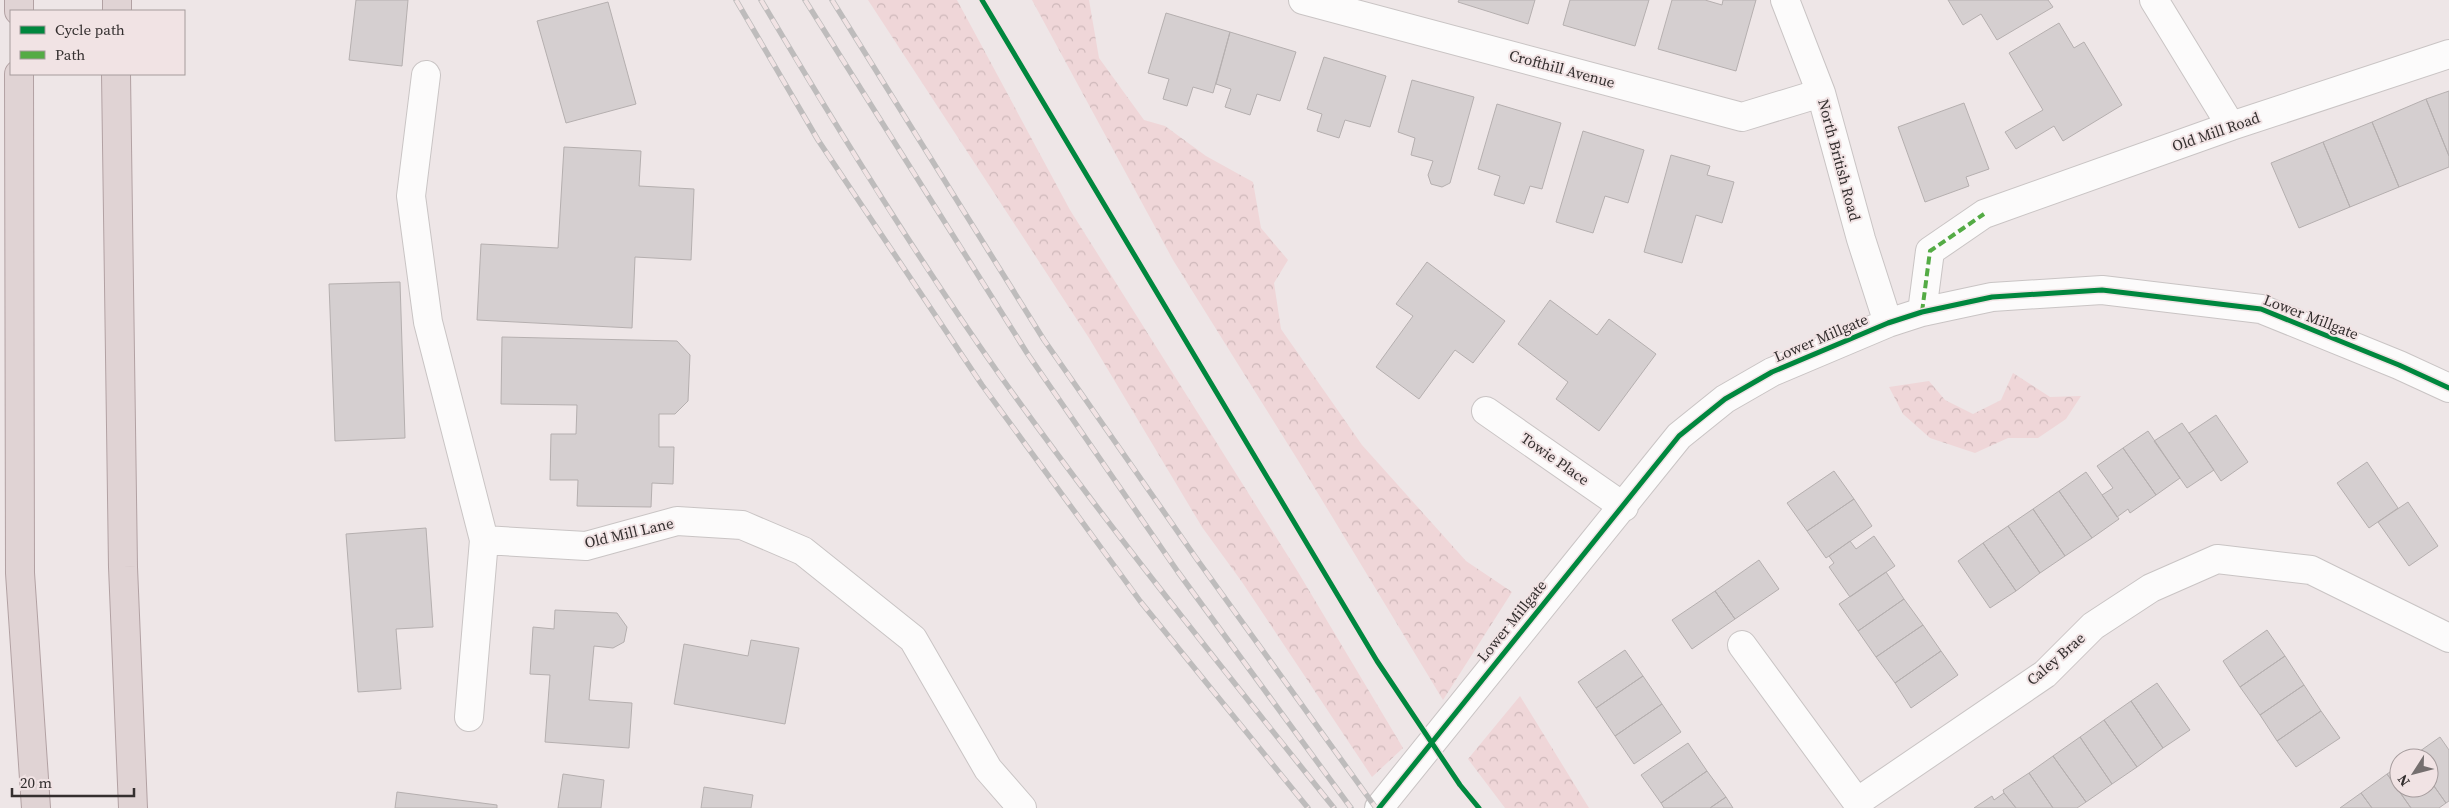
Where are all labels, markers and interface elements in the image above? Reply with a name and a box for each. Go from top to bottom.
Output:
legend [10,10,185,75]
text: Cycle path [55,19,125,40]
text: Path [55,44,85,65]
street label: Crofthill Avenue [1507,44,1618,93]
street label: North British Road [1813,97,1866,224]
street label: Old Mill Road [2169,107,2263,156]
street label: Lower Millgate [2261,289,2362,344]
street label: Lower Millgate [1771,308,1871,367]
street label: Towie Place [1517,427,1594,490]
street label: Old Mill Lane [582,512,676,553]
street label: Lower Millgate [1472,575,1552,666]
street label: Caley Brae [2022,627,2090,690]
north arrow [2389,748,2439,798]
scale bar [12,766,135,798]
text: N [2392,771,2415,791]
text: 20 m [20,772,52,793]

